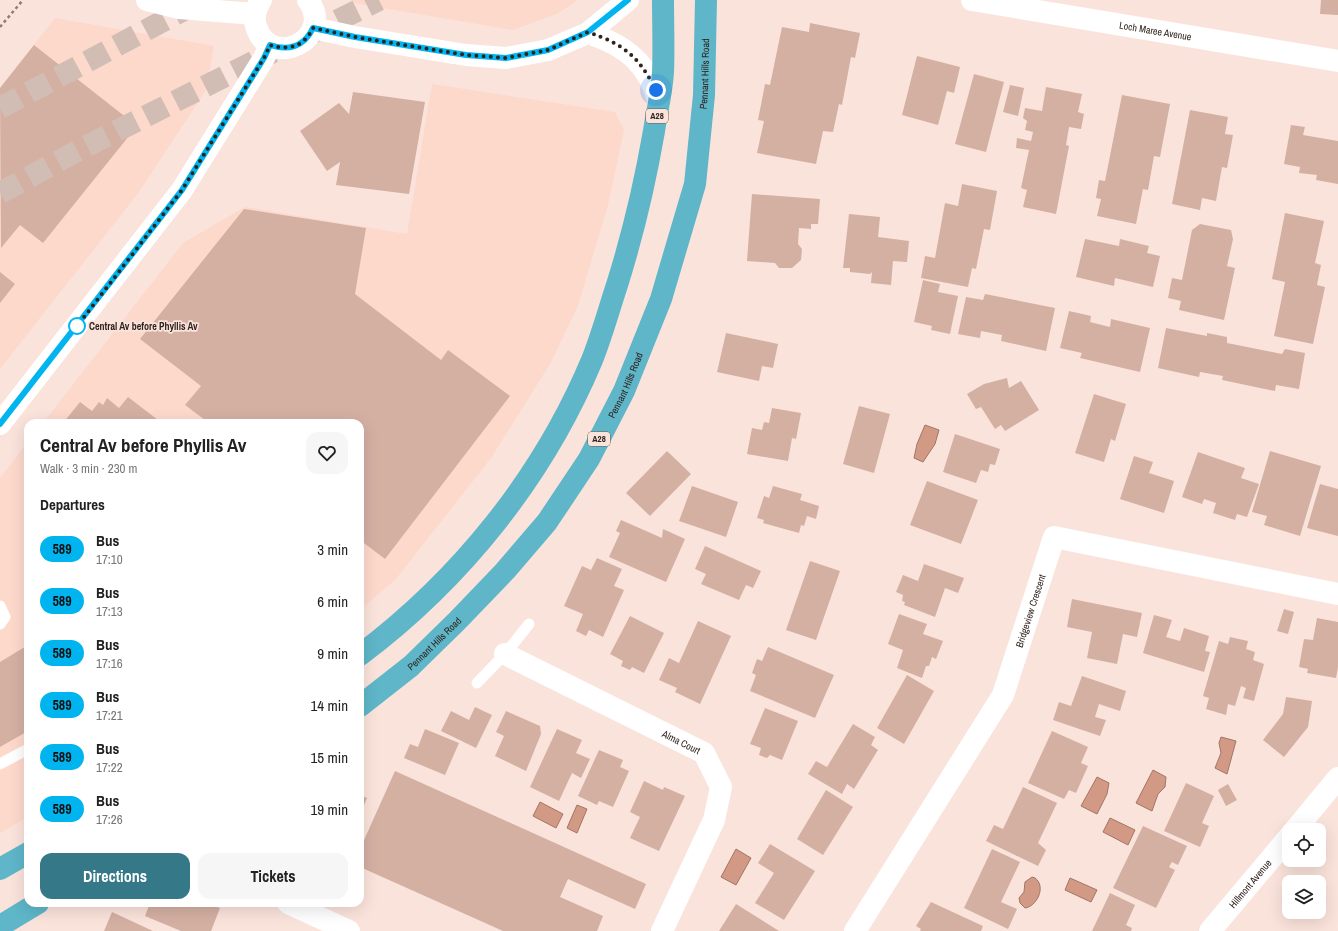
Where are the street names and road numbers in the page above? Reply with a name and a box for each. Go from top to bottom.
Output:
street label: Loch Maree Avenue [1118,18,1193,43]
street label: Pennant Hills Road [696,38,712,110]
road number: A28 [646,109,668,123]
street label: Pennant Hills Road [605,350,645,420]
road number: A28 [588,432,610,446]
street label: Bridgeview Crescent [1012,572,1048,649]
street label: Pennant Hills Road [404,614,464,673]
street label: Alma Court [659,726,703,757]
street label: Hillmont Avenue [1226,856,1274,911]

